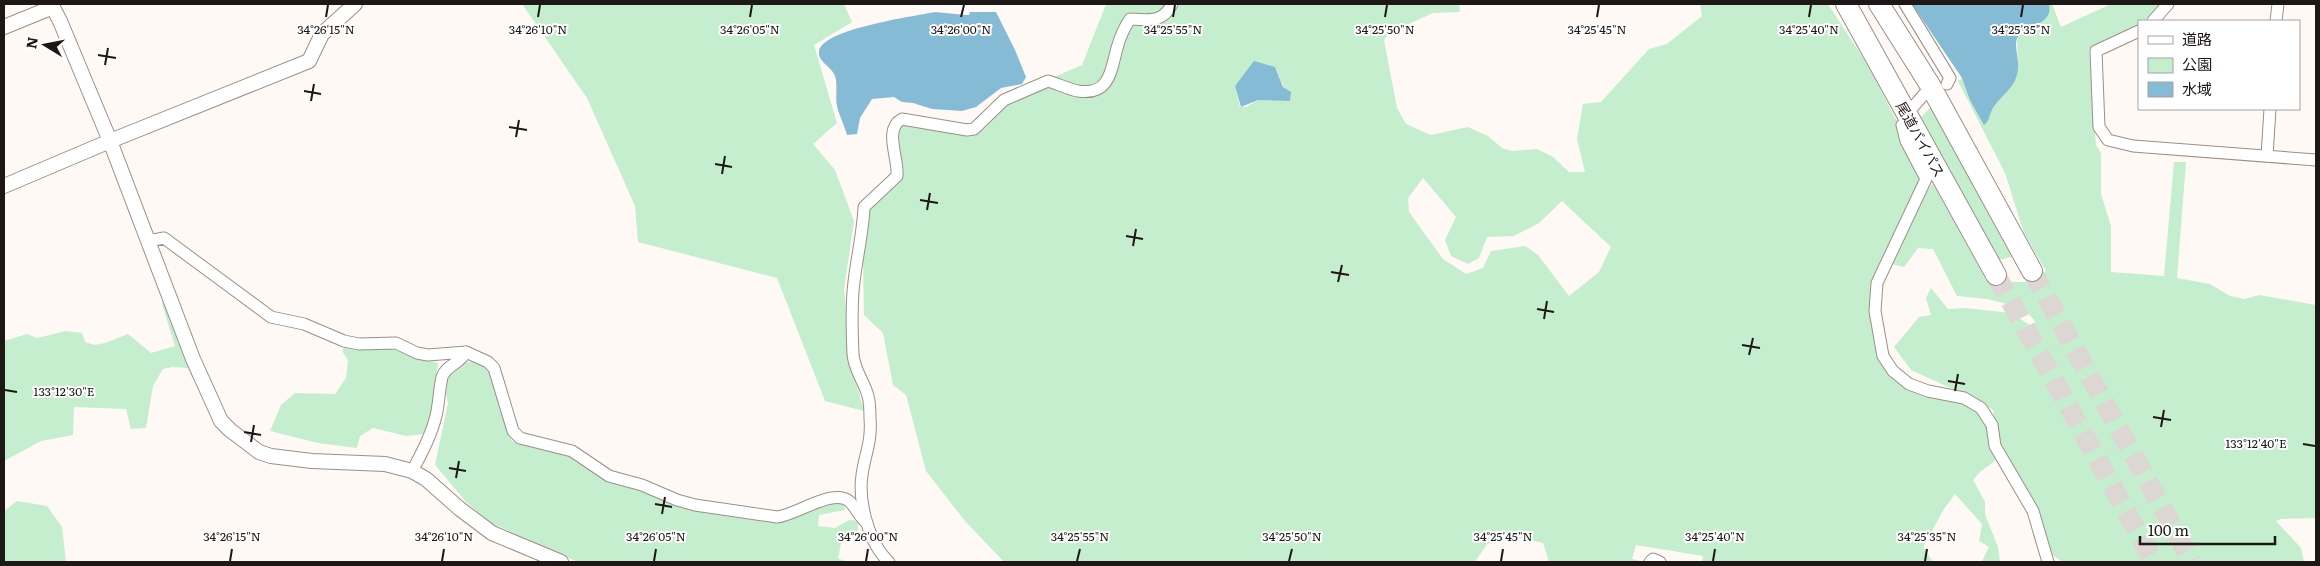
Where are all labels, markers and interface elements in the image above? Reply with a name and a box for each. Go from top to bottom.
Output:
north arrow [20,20,70,70]
text: 34°26'15"N [297,20,355,38]
text: 34°26'10"N [509,20,567,38]
text: 34°26'05"N [720,20,780,38]
text: 34°26'00"N [931,20,991,38]
text: 34°25'55"N [1144,20,1202,38]
text: 34°25'50"N [1355,20,1415,38]
text: 34°25'45"N [1567,20,1627,38]
text: 34°25'40"N [1779,20,1839,38]
text: 34°25'35"N [1992,20,2050,38]
legend [2138,20,2300,110]
text: 道路 [2182,27,2212,50]
text: N [20,35,42,50]
text: 公園 [2182,52,2212,75]
text: 水域 [2182,77,2212,100]
street label: 尾道バイパス [1892,98,1950,180]
text: 133°12'30"E [34,382,95,400]
text: 133°12'40"E [2225,434,2287,452]
scale bar [2140,514,2275,546]
text: 100 m [2148,518,2189,541]
text: 34°26'15"N [203,527,261,545]
text: 34°26'10"N [415,527,473,545]
text: 34°26'05"N [626,527,686,545]
text: 34°26'00"N [838,527,898,545]
text: 34°25'55"N [1051,527,1109,545]
text: 34°25'50"N [1262,527,1322,545]
text: 34°25'45"N [1473,527,1533,545]
text: 34°25'40"N [1685,527,1745,545]
text: 34°25'35"N [1898,527,1956,545]

